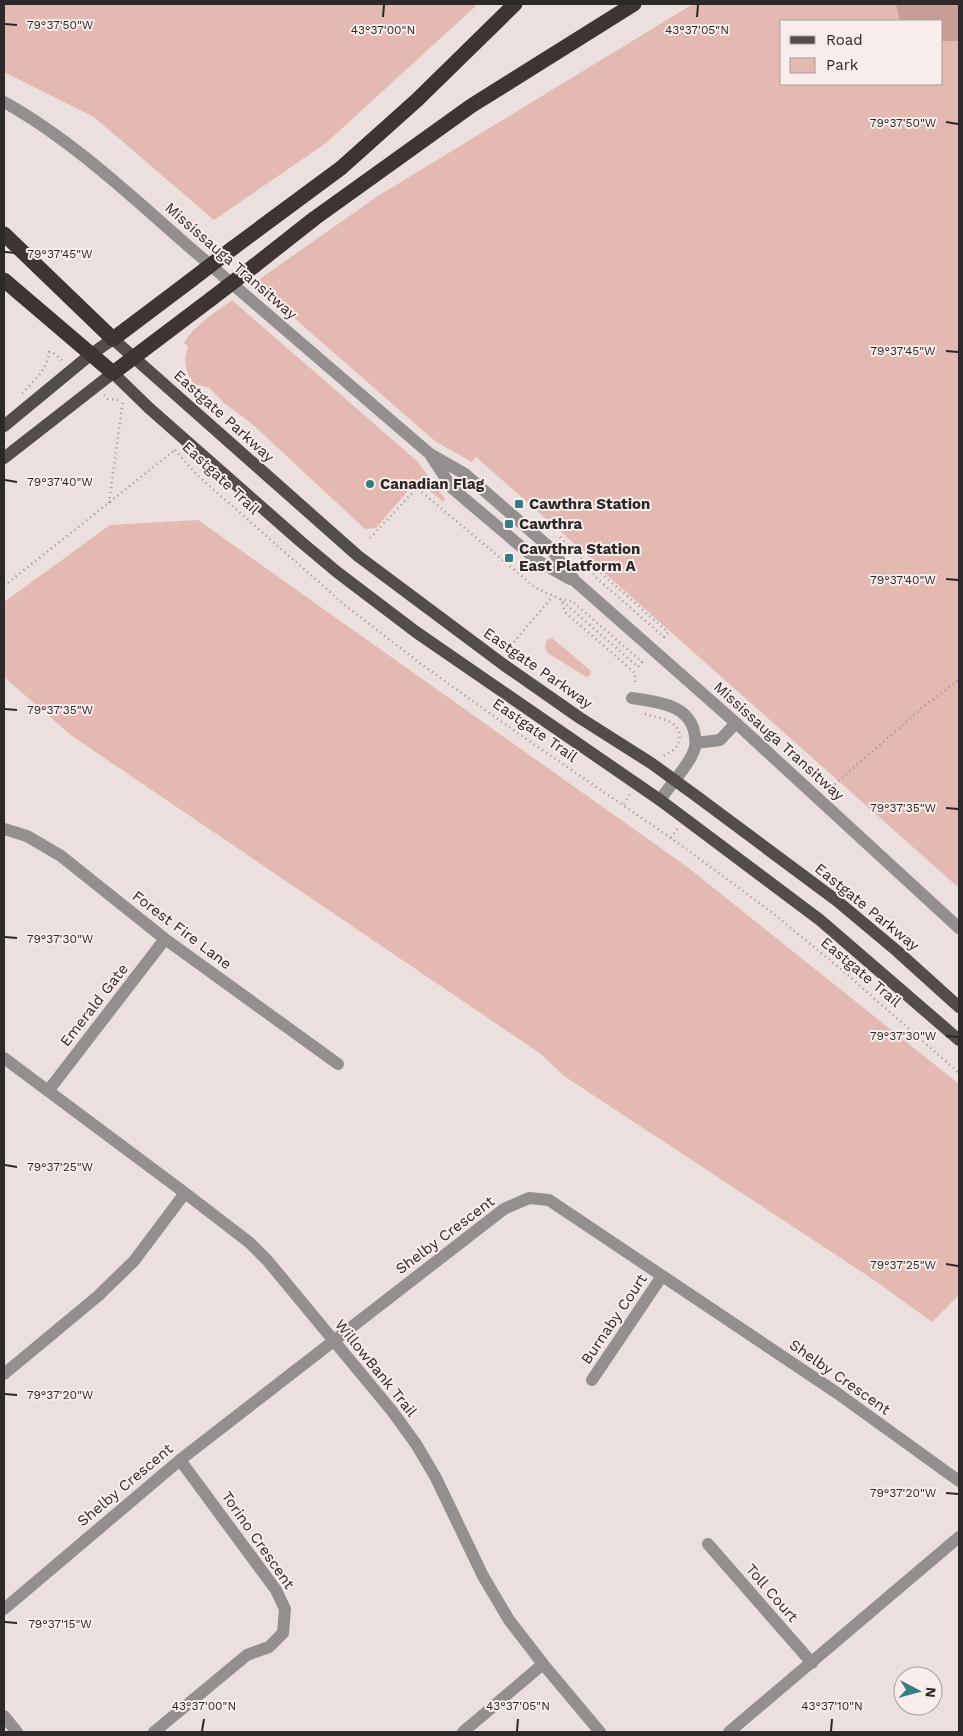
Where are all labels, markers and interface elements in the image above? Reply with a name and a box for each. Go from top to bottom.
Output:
text: 79°37'50"W [27,18,94,32]
legend [780,20,943,85]
text: 43°37'00"N [351,23,415,37]
text: 43°37'05"N [665,23,729,37]
text: Road [826,31,863,49]
text: Park [826,56,859,74]
text: 79°37'50"W [870,116,937,130]
street label: Mississauga Transitway [161,199,301,323]
text: 79°37'45"W [27,247,93,261]
text: 79°37'45"W [870,344,936,358]
street label: Eastgate Parkway [170,366,278,466]
street label: Eastgate Trail [179,438,264,519]
text: 79°37'40"W [27,475,93,489]
place label: Canadian Flag [380,475,485,493]
marker: Canadian Flag [364,478,376,490]
place label: Cawthra Station [529,495,650,513]
marker: Cawthra Station [513,498,525,510]
place label: Cawthra [519,515,583,533]
marker: Cawthra [503,518,515,530]
place label: Cawthra Station East Platform A [519,540,640,575]
marker: Cawthra Station East Platform A [503,552,515,564]
text: 79°37'40"W [870,573,936,587]
street label: Eastgate Parkway [480,624,596,712]
street label: Mississauga Transitway [710,678,848,804]
street label: Eastgate Trail [489,694,581,766]
text: 79°37'35"W [27,703,93,717]
text: 79°37'35"W [870,801,936,815]
street label: Eastgate Parkway [811,859,923,955]
street label: Forest Fire Lane [129,887,235,973]
text: 79°37'30"W [27,932,94,946]
street label: Eastgate Trail [817,933,905,1011]
street label: Emerald Gate [56,960,132,1050]
text: 79°37'30"W [870,1029,937,1043]
text: 79°37'25"W [27,1160,93,1174]
street label: Shelby Crescent [392,1192,499,1278]
text: 79°37'25"W [870,1258,936,1272]
street label: Burnaby Court [577,1270,651,1368]
street label: WillowBank Trail [331,1316,421,1421]
street label: Shelby Crescent [786,1335,895,1419]
text: 79°37'20"W [27,1388,94,1402]
street label: Shelby Crescent [74,1439,177,1530]
text: 79°37'20"W [870,1486,937,1500]
street label: Torino Crescent [218,1488,299,1593]
street label: Toll Court [742,1560,802,1626]
text: 79°37'15"W [28,1617,92,1631]
north arrow [893,1666,943,1716]
text: N [922,1686,939,1698]
text: 43°37'00"N [172,1699,236,1713]
text: 43°37'05"N [486,1699,550,1713]
text: 43°37'10"N [801,1699,863,1713]

